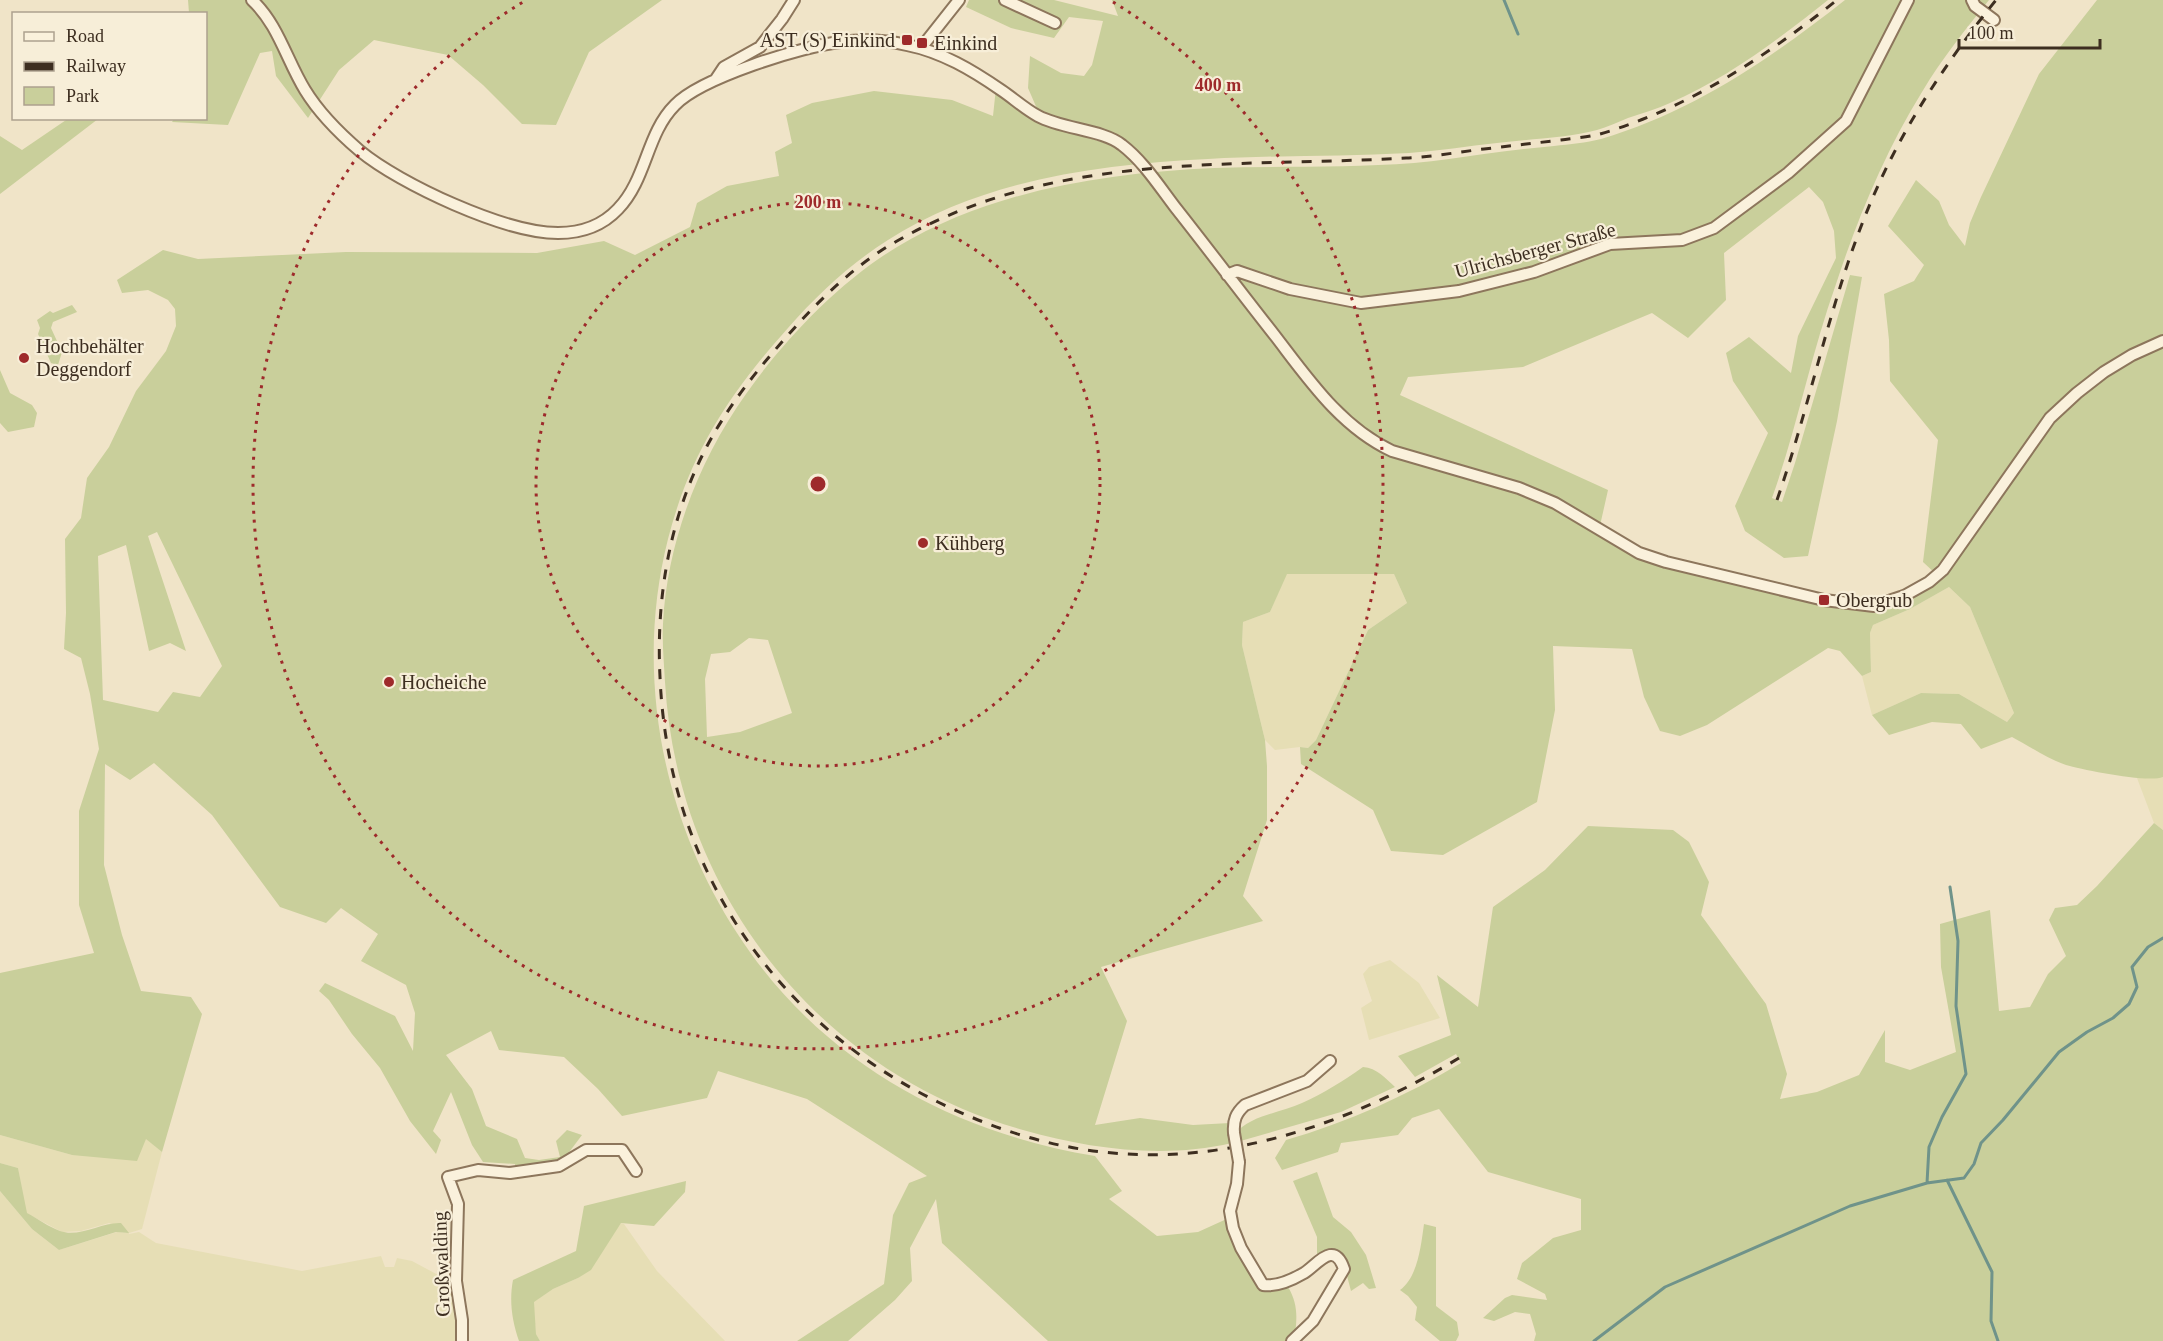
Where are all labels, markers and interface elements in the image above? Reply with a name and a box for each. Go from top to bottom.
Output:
legend [12,12,207,120]
scale bar [1959,12,2100,50]
text: 100 m [1968,23,2014,43]
text: Road [66,26,104,46]
place label: AST (S) Einkind [760,29,895,52]
place label: Einkind [934,32,997,54]
marker: AST (S) Einkind [900,33,914,47]
marker: Einkind [915,36,929,50]
text: Railway [66,56,126,76]
text: 400 m [1195,75,1241,95]
text: Park [66,86,99,106]
text: 200 m [795,192,841,212]
street label: Ulrichsberger Straße [1452,218,1618,283]
place label: Hochbehälter Deggendorf [36,335,144,381]
marker: Hochbehälter Deggendorf [17,351,31,365]
centre of rings [808,474,828,494]
place label: Kühberg [935,532,1005,555]
marker: Kühberg [916,536,930,550]
place label: Obergrub [1836,589,1912,612]
marker: Obergrub [1817,593,1831,607]
place label: Hocheiche [401,671,487,693]
marker: Hocheiche [382,675,396,689]
street label: Großwalding [428,1211,455,1317]

